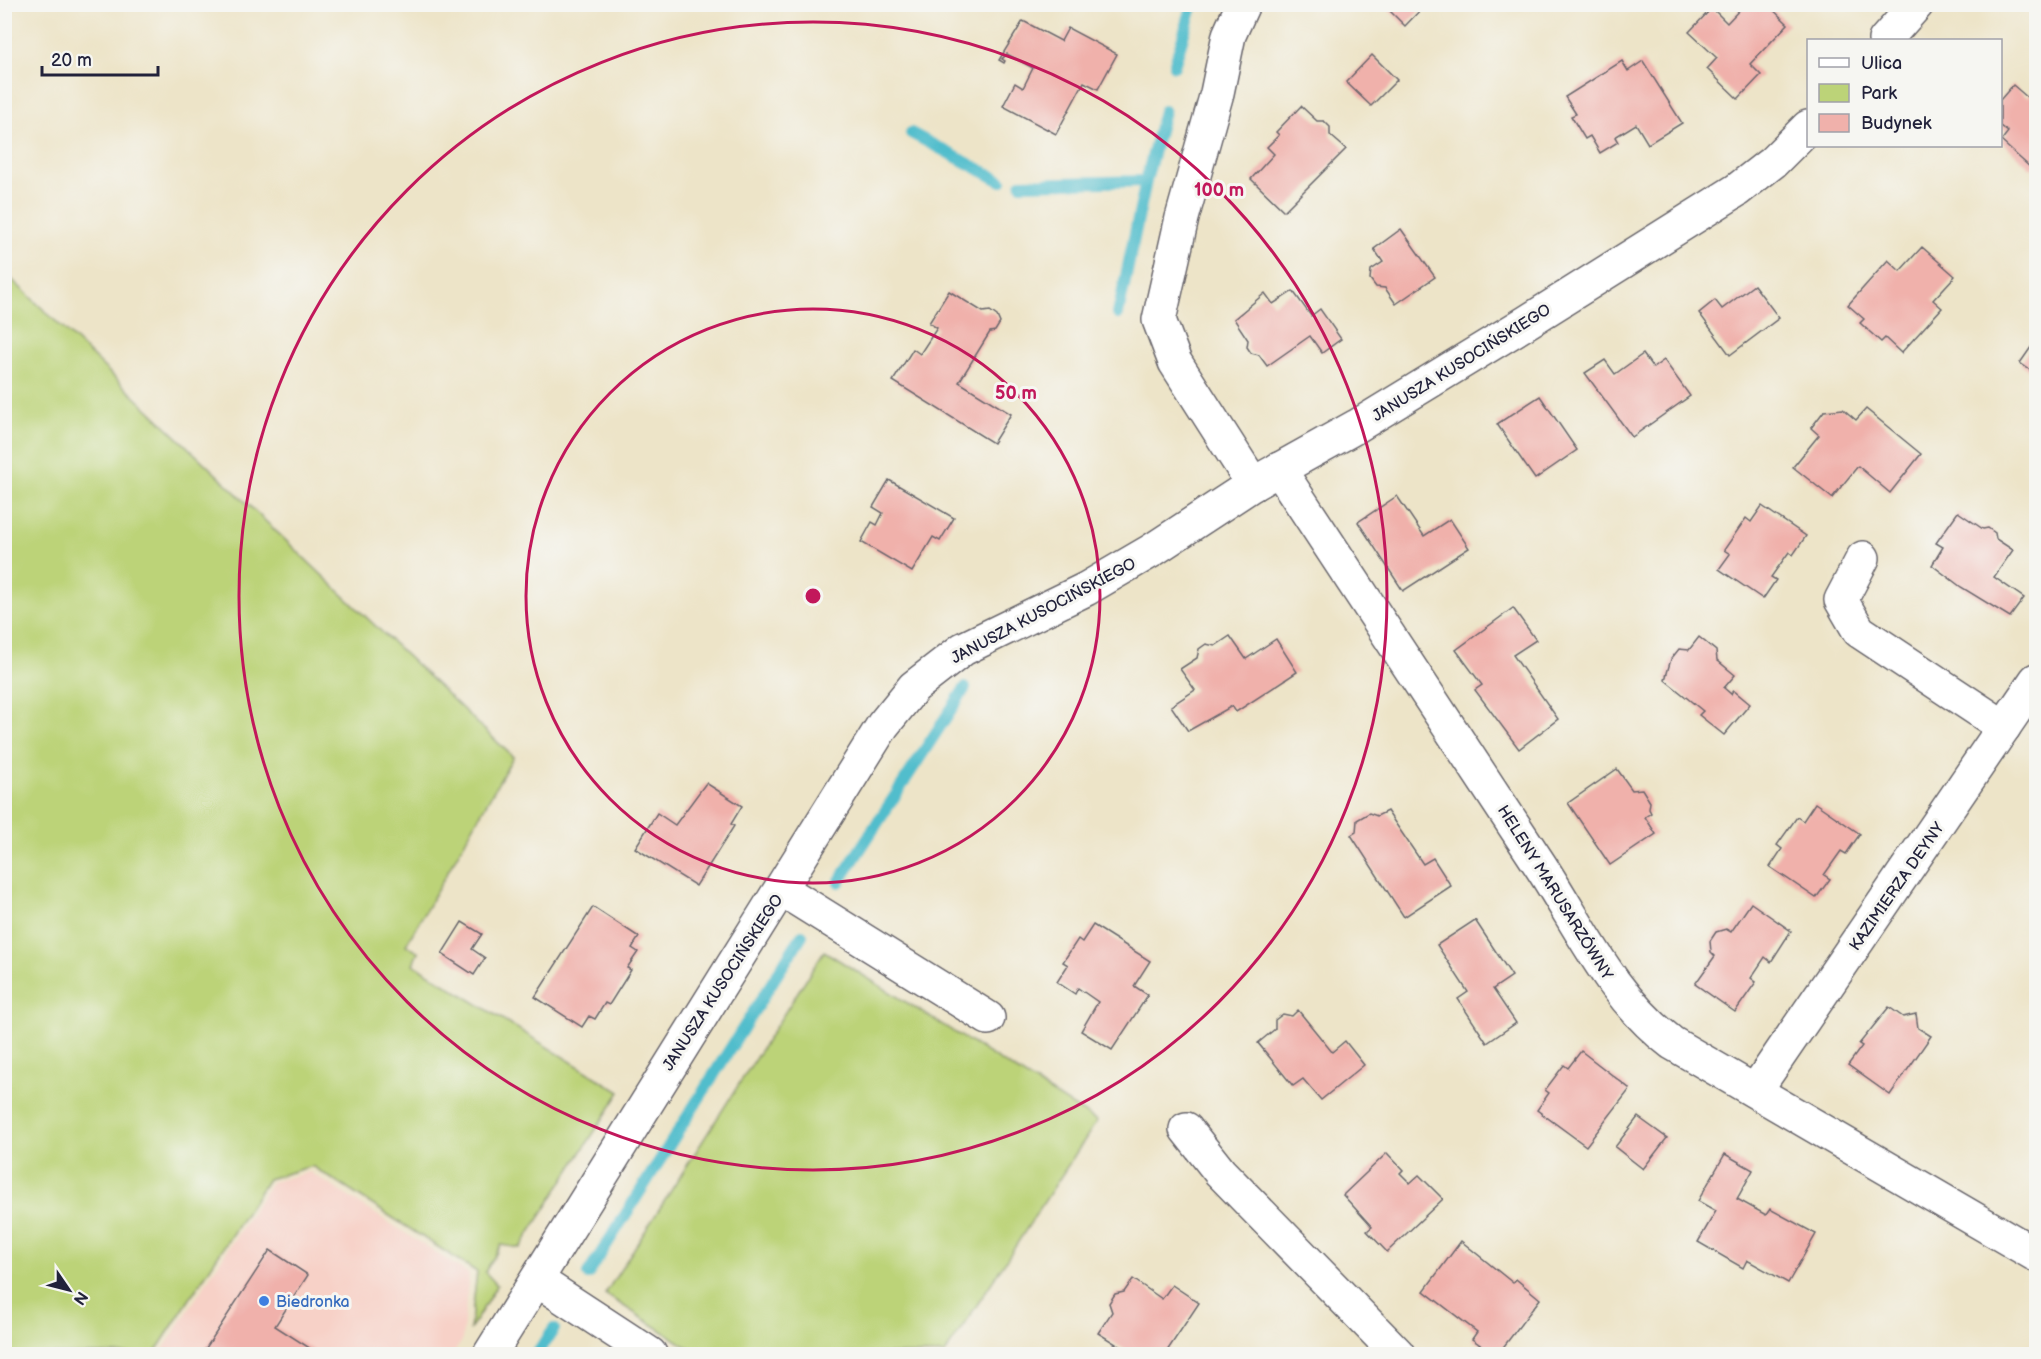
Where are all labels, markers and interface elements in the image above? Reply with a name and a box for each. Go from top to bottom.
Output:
scale bar [42,39,158,77]
legend [1807,39,2002,147]
text: 20 m [51,50,92,71]
text: Ulica [1861,53,1902,74]
text: Park [1861,83,1897,104]
text: Budynek [1861,113,1932,134]
text: 100 m [1194,180,1244,201]
street label: JANUSZA KUSOCIŃSKIEGO [1368,299,1554,426]
text: 50 m [995,383,1037,404]
street label: JANUSZA KUSOCIŃSKIEGO [947,553,1139,668]
centre of rings [803,586,823,606]
street label: HELENY MARUSARZÓWNY [1493,801,1618,984]
street label: KAZIMIERZA DEYNY [1846,818,1949,955]
street label: JANUSZA KUSOCIŃSKIEGO [657,890,787,1075]
north arrow [39,1260,99,1320]
text: N [69,1287,91,1308]
place label: Biedronka [276,1293,350,1312]
marker: Biedronka [257,1294,271,1308]

